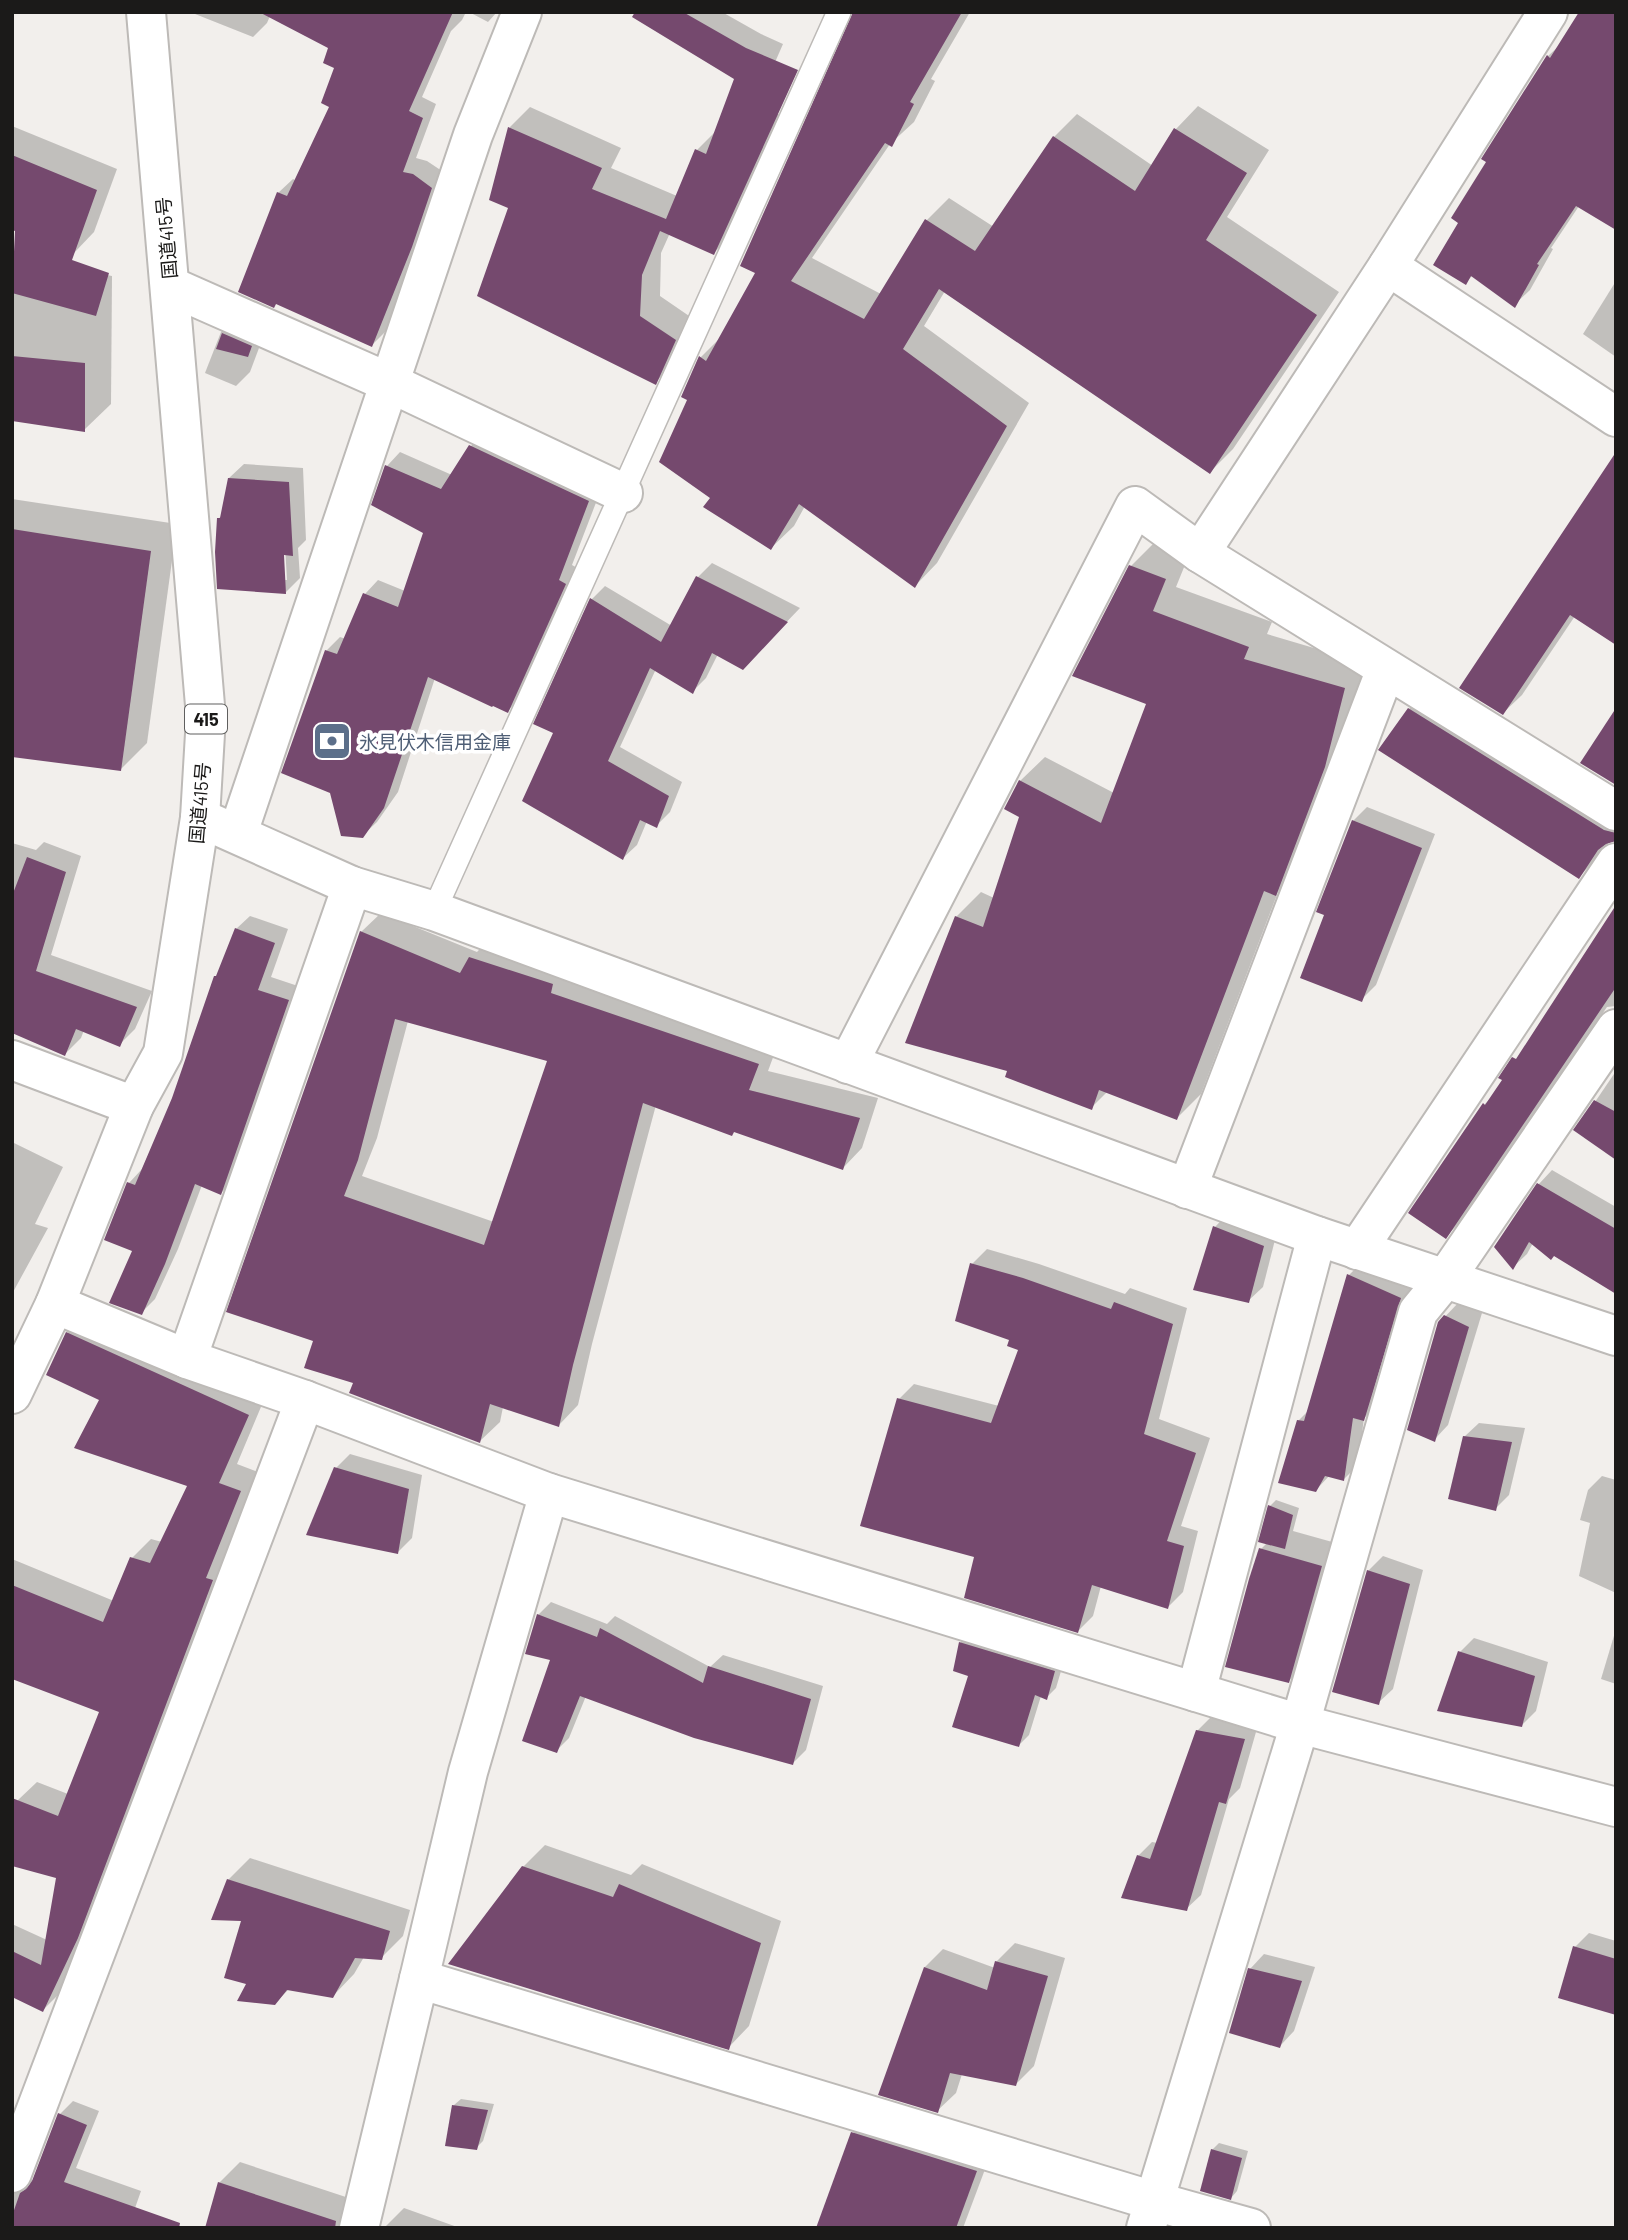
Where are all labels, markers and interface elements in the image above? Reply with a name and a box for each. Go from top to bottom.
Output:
street label: 国道415号 [151,196,181,280]
road number: 415 [185,704,227,734]
bank icon: 氷見伏木信用金庫 [311,720,353,762]
place label: 氷見伏木信用金庫 [359,730,511,753]
street label: 国道415号 [184,761,214,845]

